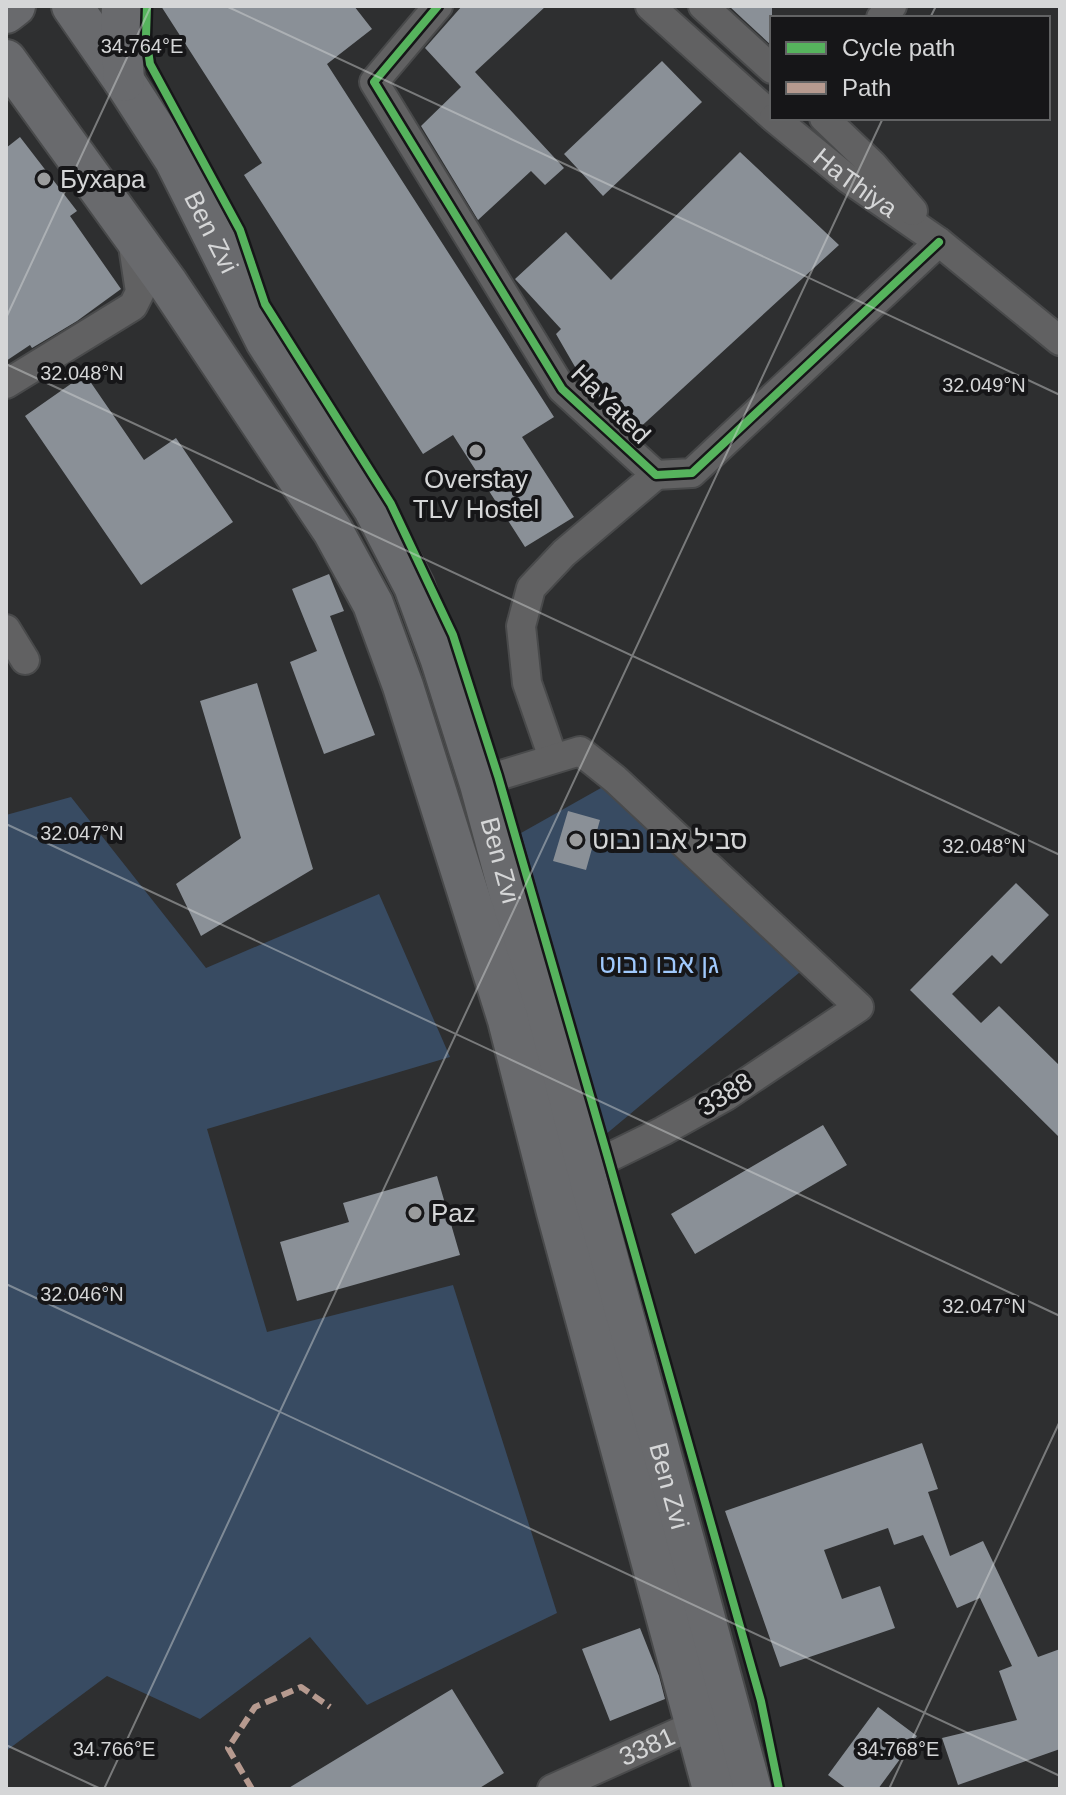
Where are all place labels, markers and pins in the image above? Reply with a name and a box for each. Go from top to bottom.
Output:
place label: Бухара [60,164,146,194]
marker: Бухара [35,170,53,188]
marker: Overstay TLV Hostel [467,442,485,460]
place label: Overstay TLV Hostel [413,464,539,524]
place label: סביל אבו נבוט [592,825,747,855]
marker: סביל אבו נבוט [567,831,585,849]
place label: Paz [431,1198,476,1228]
marker: Paz [406,1204,424,1222]

